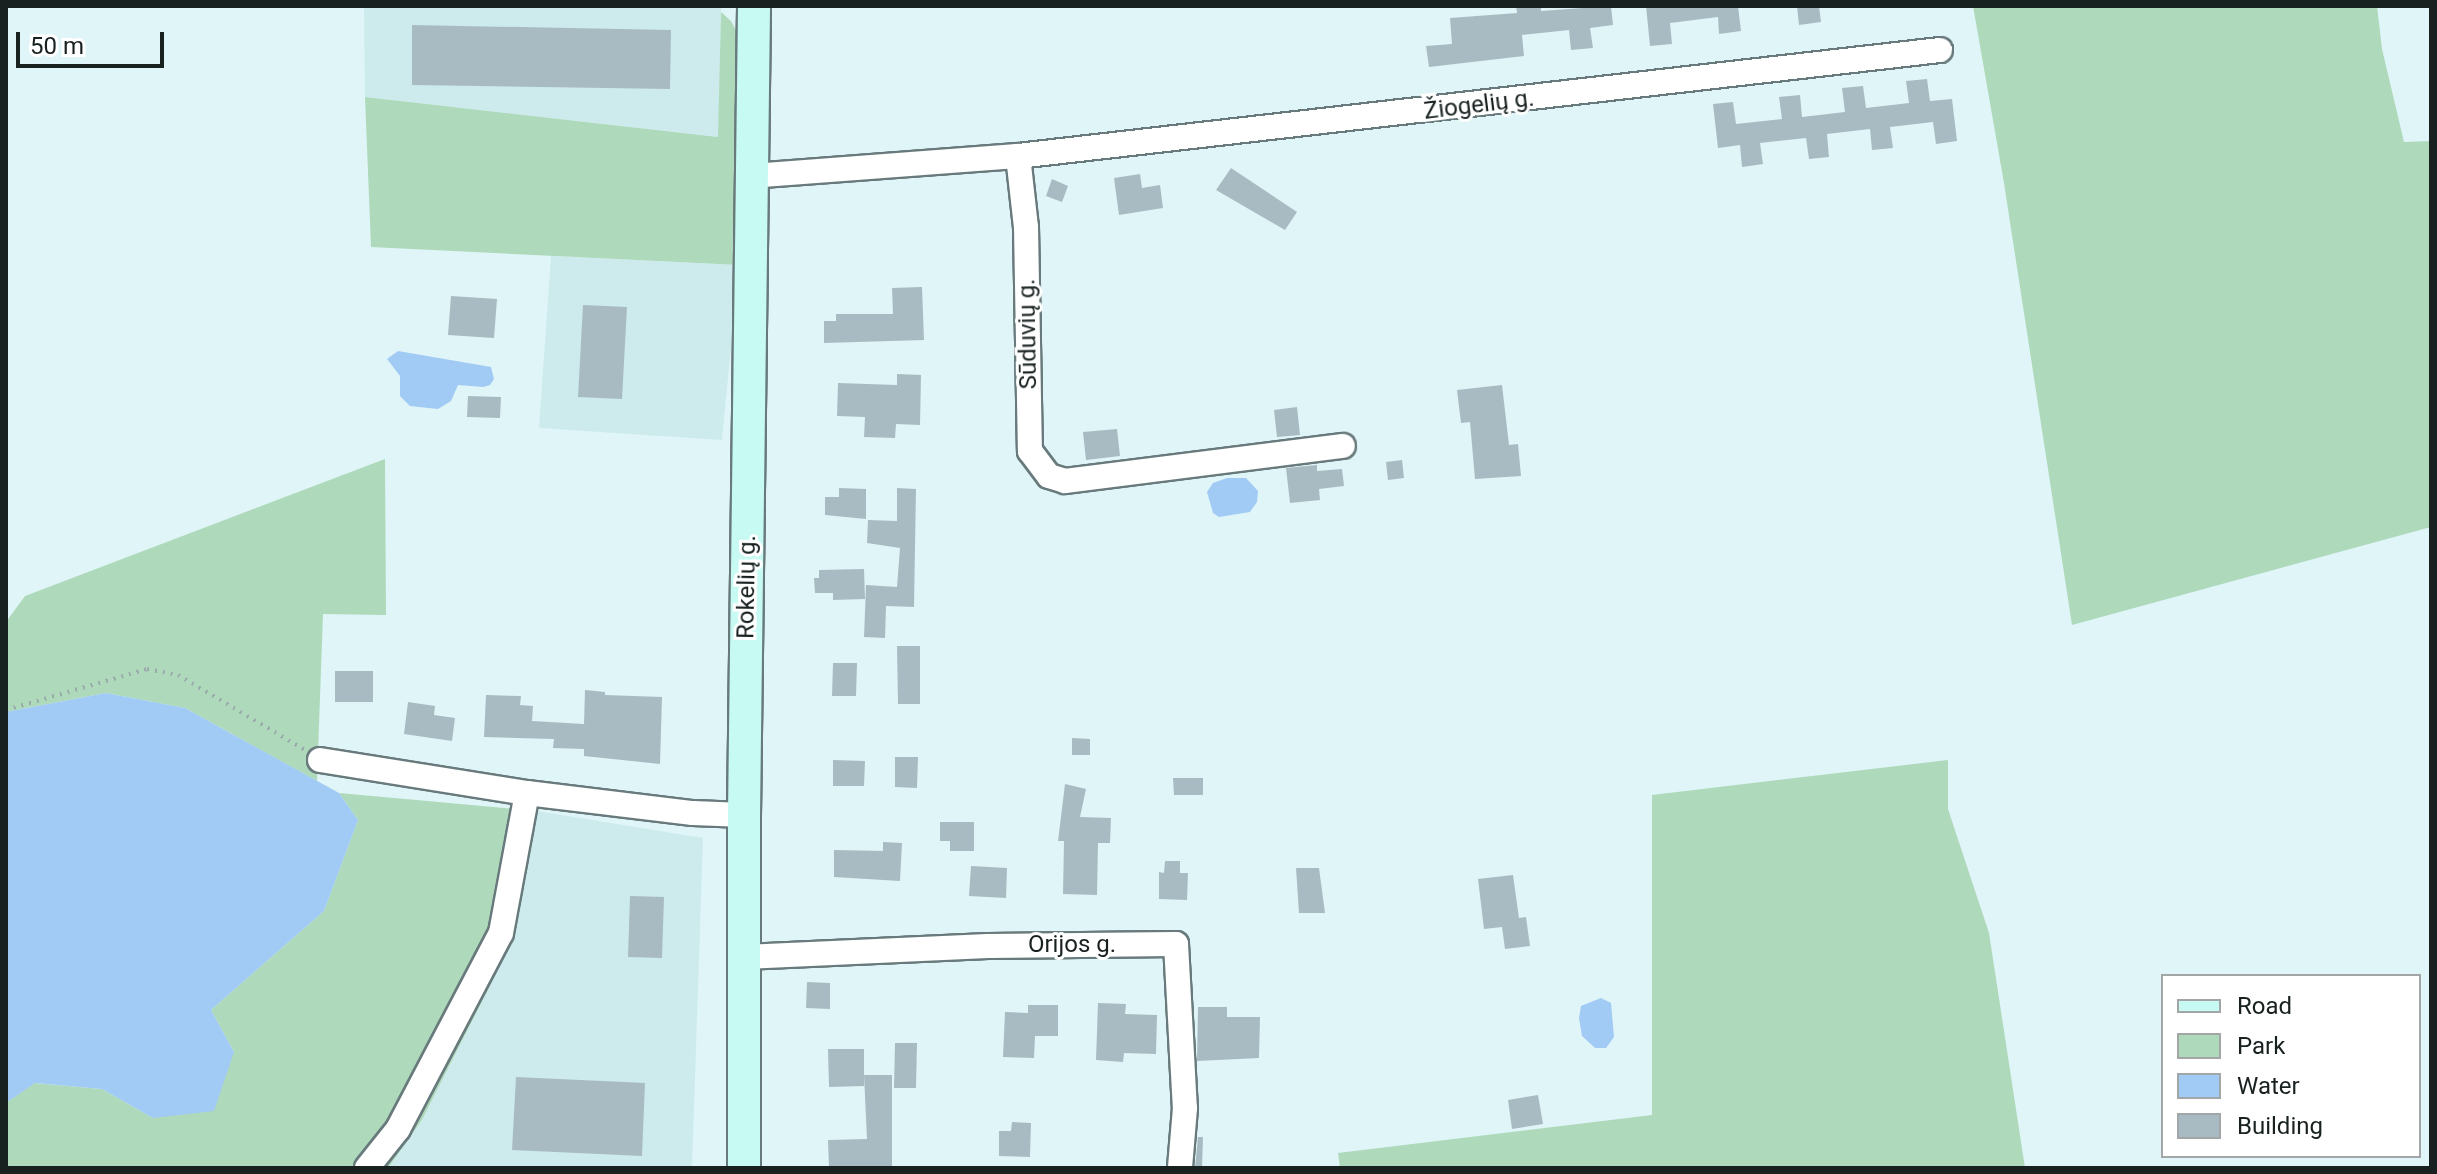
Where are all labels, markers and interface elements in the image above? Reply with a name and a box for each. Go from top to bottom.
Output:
scale bar [20,16,168,66]
text: 50 m [30,32,84,60]
street label: Žiogelių g. [1422,84,1536,126]
street label: Sūduvių g. [1013,278,1043,390]
street label: Rokelių g. [732,535,762,639]
street label: Orijos g. [1028,931,1116,959]
legend [2161,974,2421,1158]
text: Road [2237,992,2292,1020]
text: Park [2237,1032,2285,1060]
text: Water [2237,1072,2300,1100]
text: Building [2237,1112,2323,1140]

